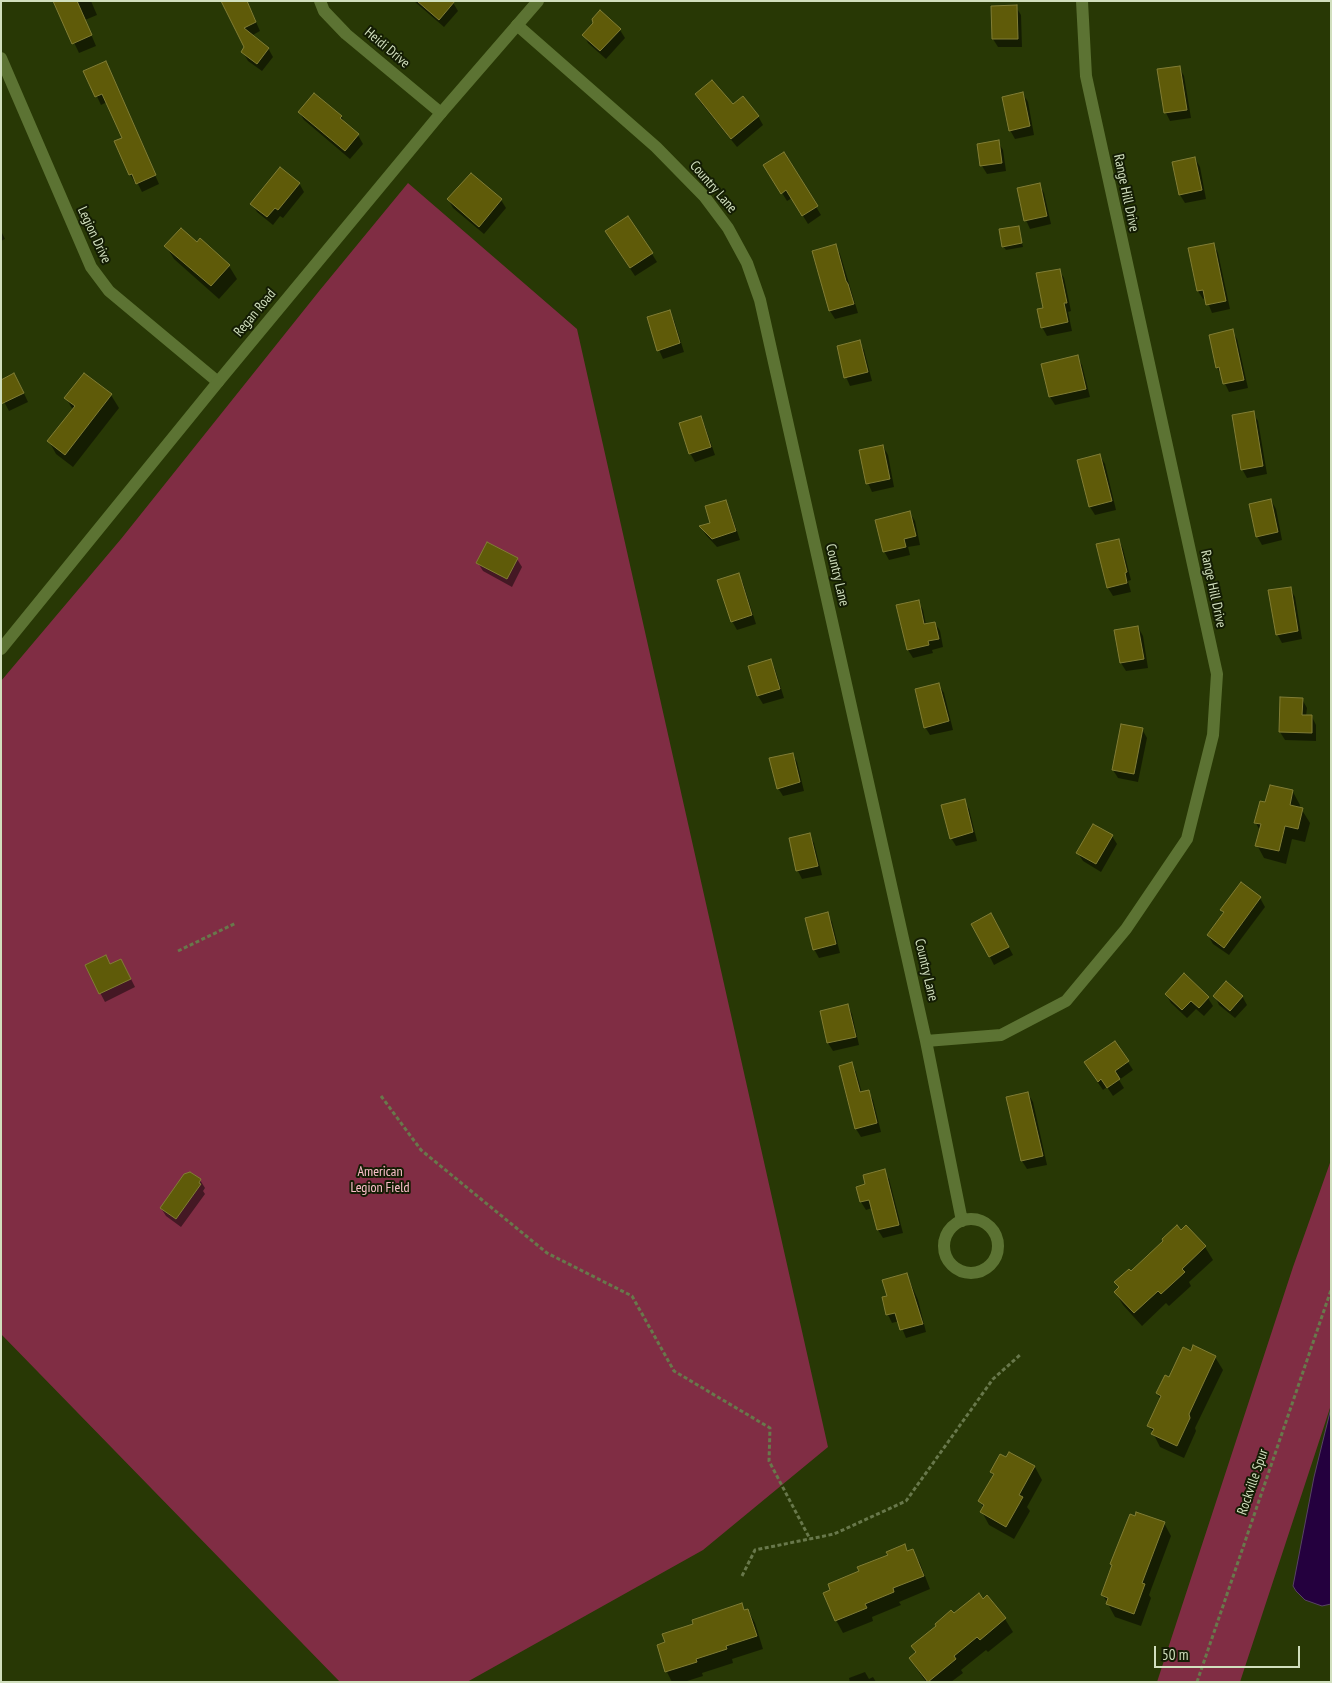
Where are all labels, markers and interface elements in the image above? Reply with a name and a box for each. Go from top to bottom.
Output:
street label: Heidi Drive [361,24,413,72]
street label: Range Hill Drive [1110,153,1142,233]
street label: Country Lane [686,158,740,216]
street label: Legion Drive [74,204,114,266]
street label: Regan Road [230,286,280,340]
street label: Country Lane [822,542,852,608]
street label: Range Hill Drive [1197,549,1229,629]
street label: Country Lane [911,937,941,1003]
park label: American Legion Field [350,1164,410,1196]
street label: Rockville Spur [1234,1447,1272,1517]
scale bar [1157,1636,1303,1668]
text: 50 m [1162,1645,1188,1664]

